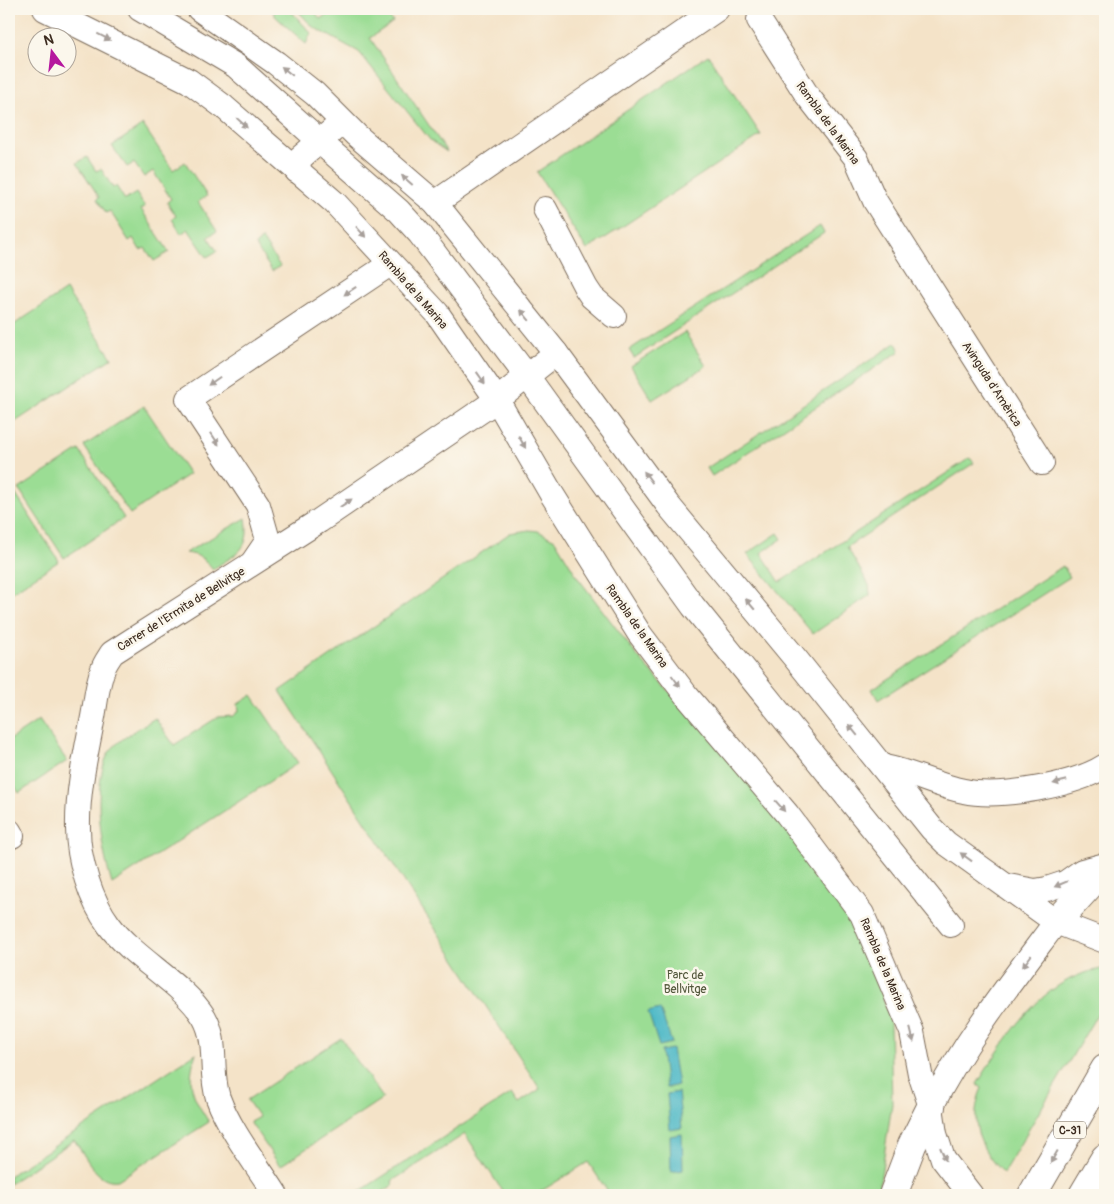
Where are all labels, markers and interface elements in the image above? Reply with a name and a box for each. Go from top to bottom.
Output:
north arrow [28,28,78,78]
text: N [42,30,56,49]
one-way arrow [97,33,112,41]
one-way arrow [281,66,294,77]
street label: Rambla de la Marina [793,79,863,168]
one-way arrow [235,117,248,128]
one-way arrow [401,174,414,185]
one-way arrow [355,226,367,238]
street label: Rambla de la Marina [375,248,451,333]
one-way arrow [343,286,356,296]
one-way arrow [520,309,531,322]
street label: Avinguda d'Amèrica [959,339,1025,430]
one-way arrow [476,371,486,385]
one-way arrow [208,376,221,386]
one-way arrow [210,433,220,446]
one-way arrow [517,435,526,448]
one-way arrow [643,470,653,484]
one-way arrow [339,498,353,508]
street label: Carrer de l'Ermita de Bellvitge [115,564,248,655]
street label: Rambla de la Marina [602,582,671,671]
one-way arrow [745,598,756,610]
one-way arrow [671,674,681,688]
one-way arrow [847,724,858,737]
one-way arrow [1052,779,1067,787]
one-way arrow [775,799,786,812]
one-way arrow [959,852,973,862]
one-way arrow [1054,880,1068,888]
street label: Rambla de la Marina [856,916,909,1013]
one-way arrow [1021,954,1032,967]
park label: Parc de Bellvitge [664,968,706,997]
one-way arrow [908,1028,916,1043]
road number: C-31 [1054,1122,1086,1138]
one-way arrow [939,1147,947,1161]
one-way arrow [1050,1150,1059,1163]

